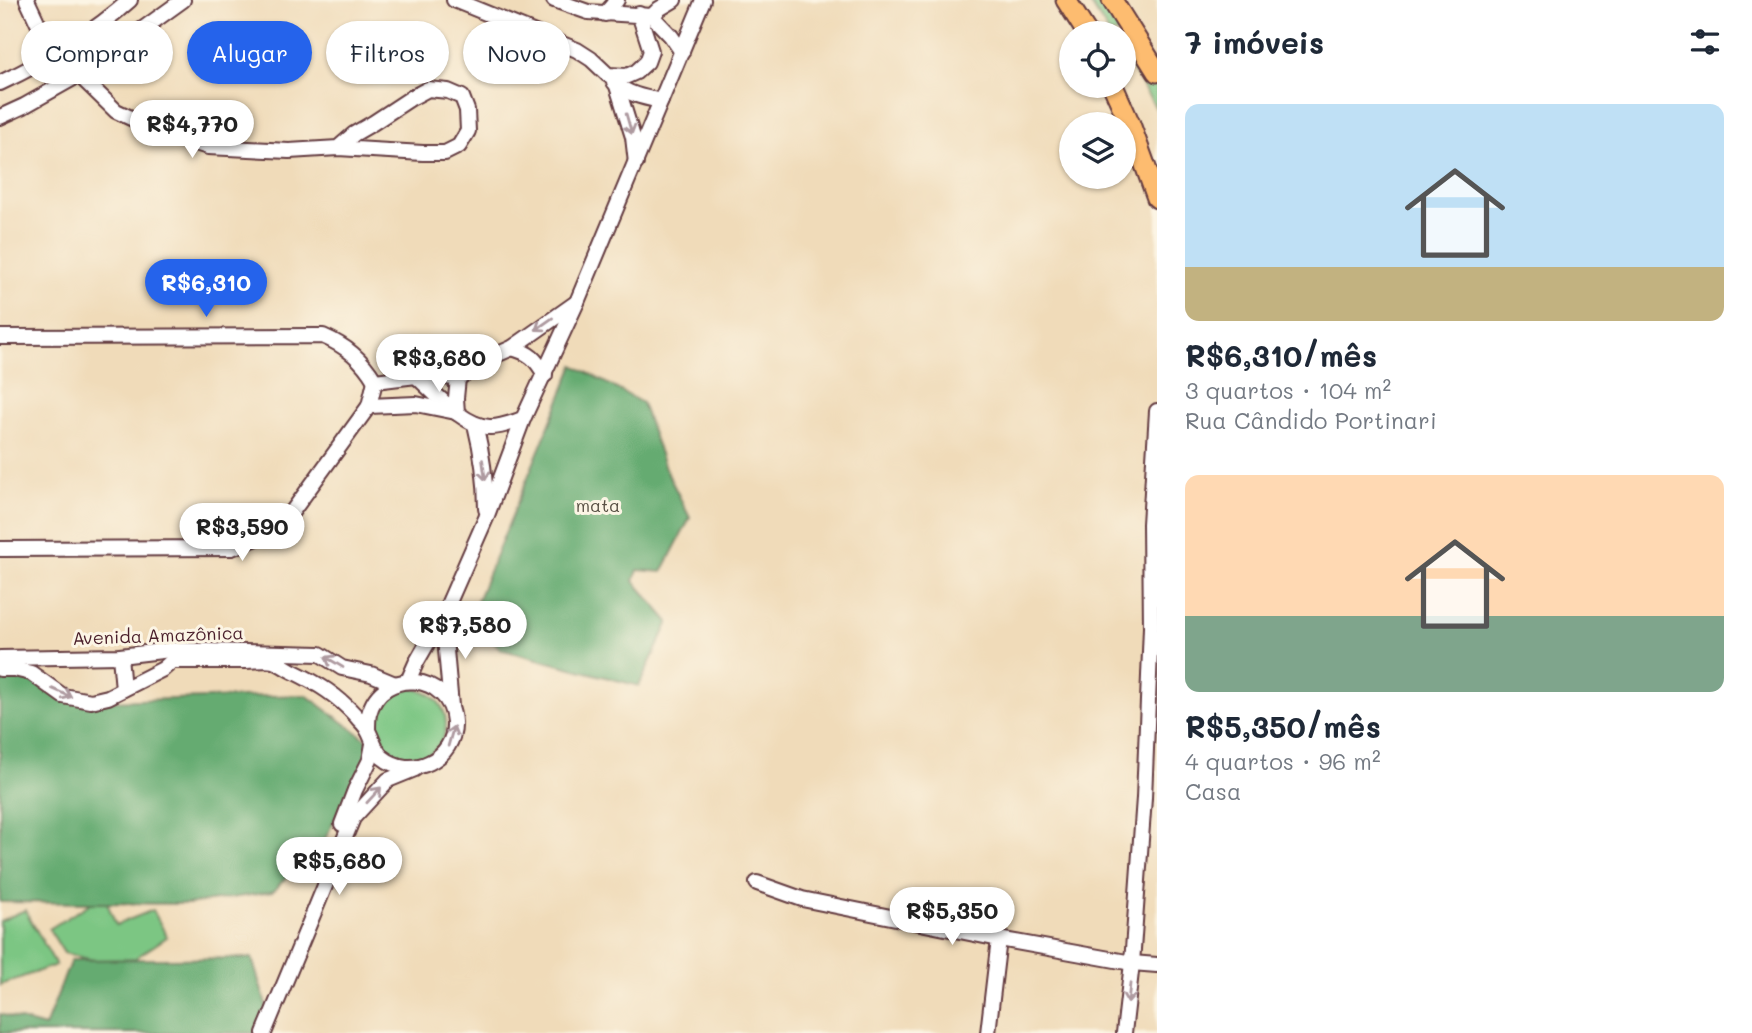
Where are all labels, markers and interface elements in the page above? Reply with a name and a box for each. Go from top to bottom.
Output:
chip: Comprar [21,21,173,84]
chip: Alugar [187,21,312,84]
chip: Filtros [326,21,449,84]
chip: Novo [463,21,570,84]
map controls [1059,21,1136,189]
button: locate [1059,21,1136,98]
text: 7 imóveis [1185,22,1324,62]
icon: filters [1686,23,1724,61]
pin: R$4,770 [127,100,257,160]
text: R$4,770 [146,108,238,138]
button: layers [1059,112,1136,189]
one-way arrow [623,113,636,135]
icon: home [1392,150,1518,276]
pin: R$6,310 [141,260,271,319]
text: R$6,310 [161,267,251,297]
one-way arrow [535,317,554,331]
pin: R$3,680 [374,334,504,394]
text: R$6,310/mês [1185,335,1377,375]
text: R$3,680 [392,342,486,372]
text: 3 quartos · 104 m² [1185,375,1391,405]
text: Rua Cândido Portinari [1185,405,1437,435]
one-way arrow [478,459,491,481]
park label: mata [576,493,620,517]
pin: R$3,590 [177,504,307,563]
text: R$3,590 [195,511,289,541]
icon: home [1392,521,1518,647]
pin: R$7,580 [400,602,530,661]
text: R$7,580 [419,609,511,639]
street label: Avenida Amazônica [72,620,244,650]
one-way arrow [325,655,344,670]
one-way arrow [51,687,72,700]
text: R$5,350/mês [1185,706,1381,746]
one-way arrow [445,726,458,748]
text: 4 quartos · 96 m² [1185,746,1381,776]
text: Casa [1185,776,1241,806]
one-way arrow [366,786,382,804]
pin: R$5,680 [274,838,404,897]
text: R$5,680 [292,845,386,875]
pin: R$5,350 [887,888,1017,947]
text: R$5,350 [906,895,998,925]
one-way arrow [1122,981,1135,1003]

